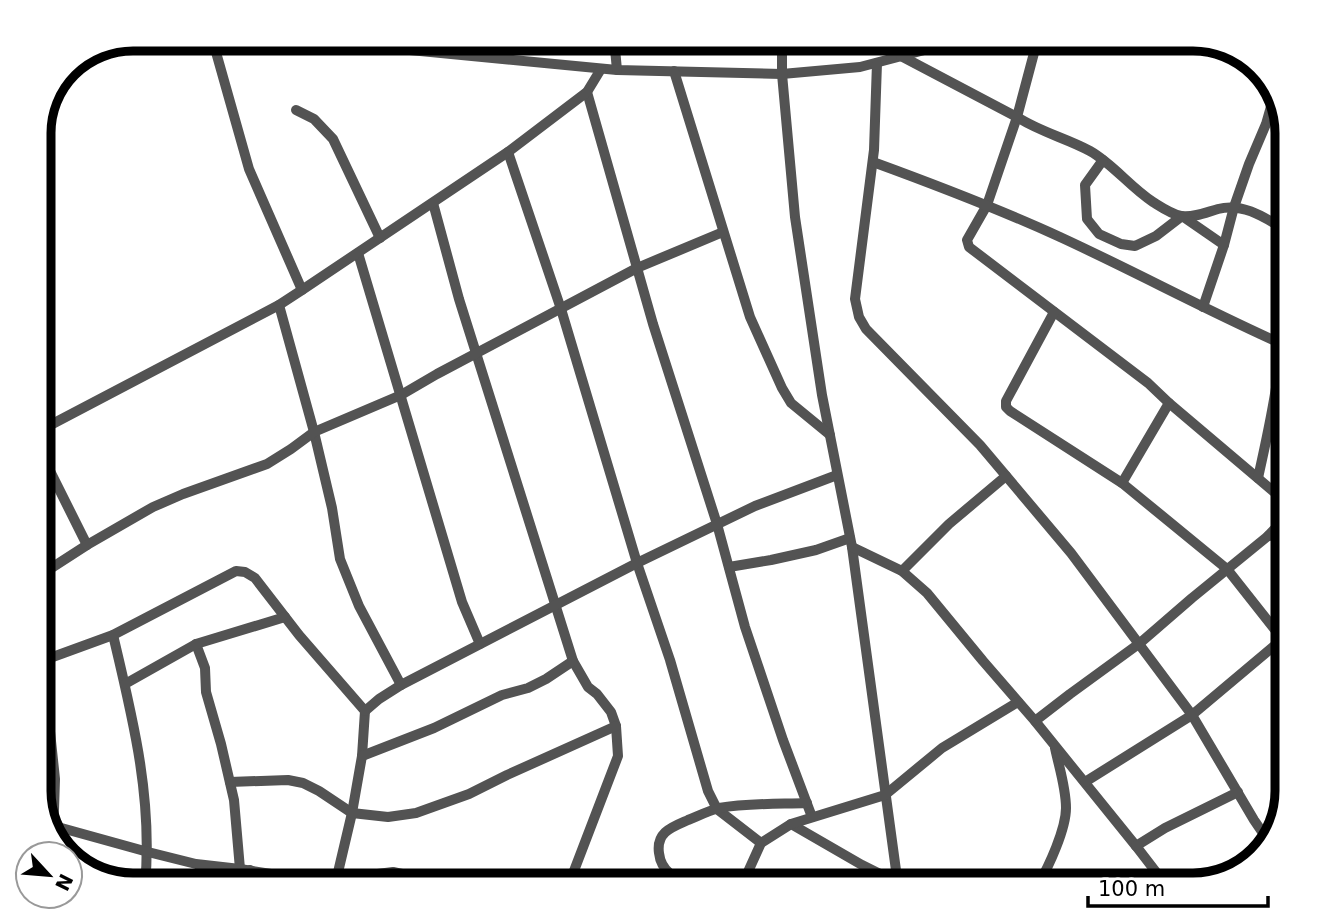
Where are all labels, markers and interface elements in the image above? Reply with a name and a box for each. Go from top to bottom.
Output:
north arrow [14,840,84,910]
scale bar [1088,864,1268,908]
text: N [51,870,78,894]
text: 100 m [1098,877,1165,901]

